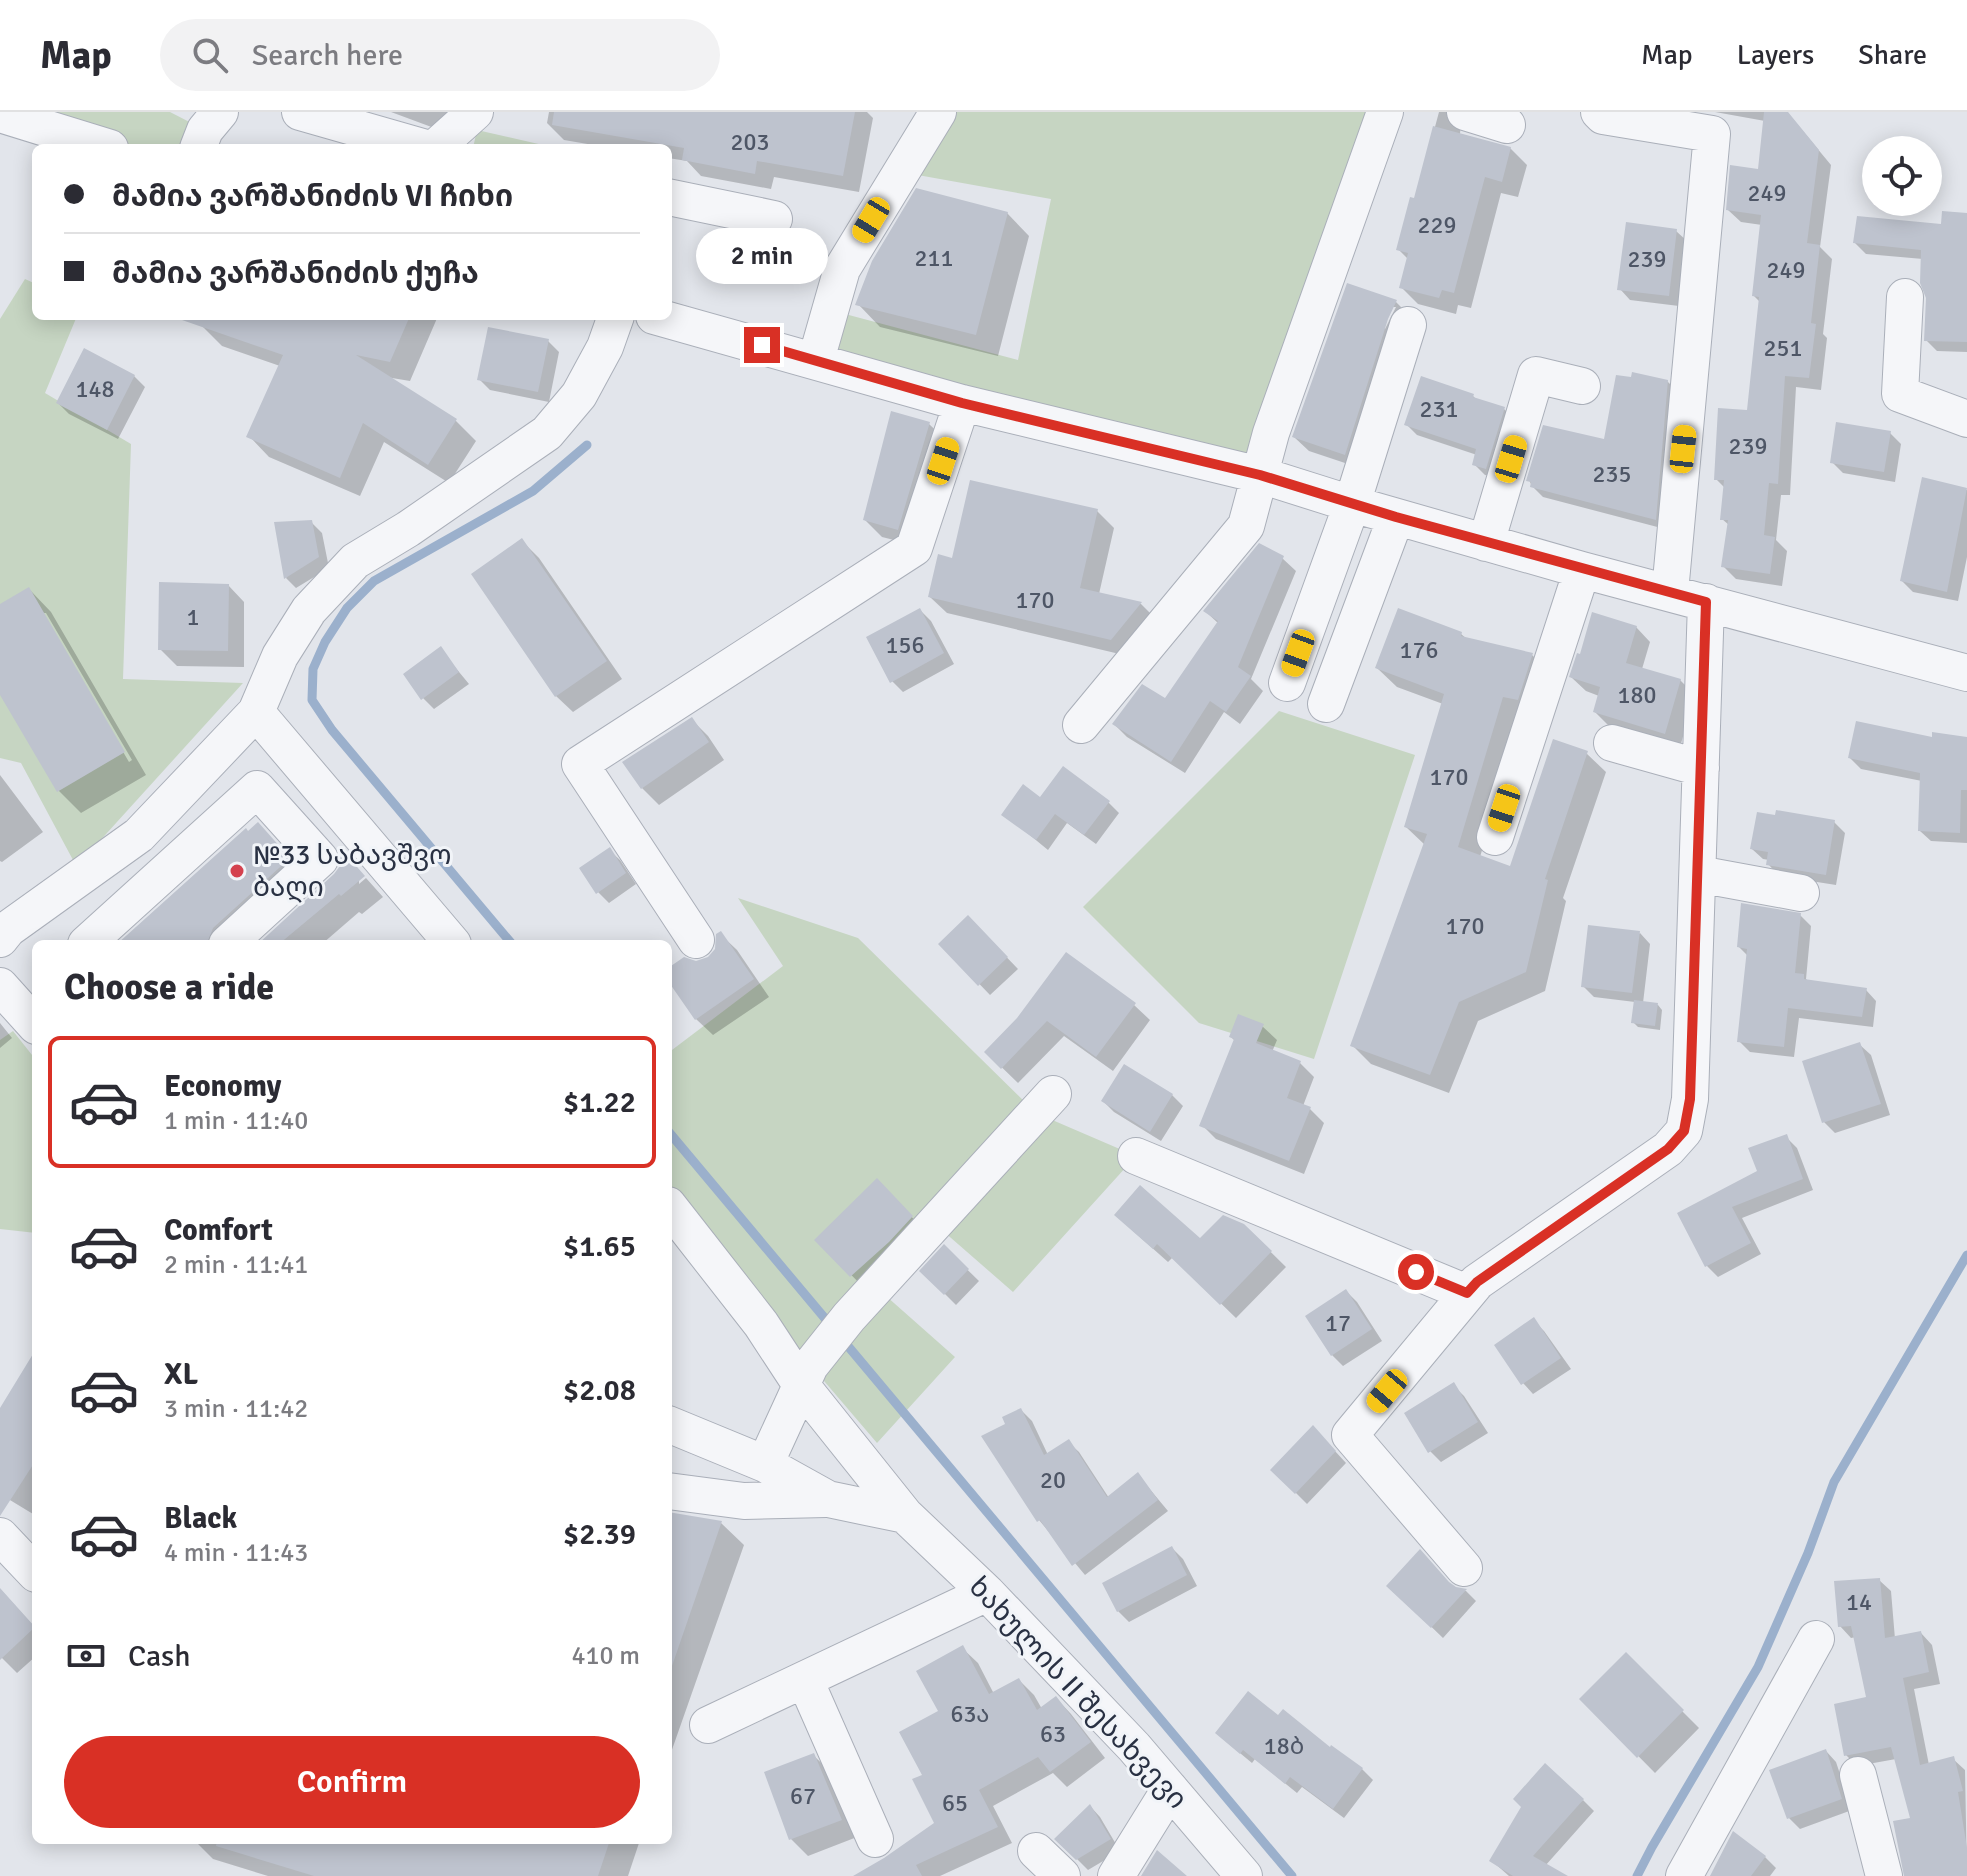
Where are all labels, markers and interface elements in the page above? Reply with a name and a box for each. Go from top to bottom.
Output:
search box [160,19,720,91]
text: Map [40,32,112,79]
icon: search [188,33,232,77]
text: Search here [252,37,403,74]
text: Map [1641,38,1693,72]
text: Layers [1737,38,1814,72]
text: Share [1858,38,1927,72]
house number: 203 [731,127,769,157]
map controls [1862,136,1942,216]
button: locate [1862,136,1942,216]
text: მამია ვარშანიძის VI ჩიხი [112,178,513,215]
house number: 249 [1748,178,1786,208]
car [848,193,894,247]
house number: 229 [1418,210,1456,240]
callout: 2 min [696,229,828,285]
text: 2 min [731,240,793,272]
house number: 211 [915,243,953,273]
house number: 239 [1628,244,1666,274]
text: მამია ვარშანიძის ქუჩა [112,255,479,292]
house number: 249 [1767,255,1805,285]
route end [744,327,780,363]
house number: 251 [1764,333,1802,363]
house number: 148 [76,374,114,404]
house number: 231 [1420,394,1458,424]
car [1669,424,1697,474]
house number: 239 [1729,431,1767,461]
car [1493,433,1529,485]
car [924,434,962,488]
house number: 235 [1593,459,1631,489]
house number: 170 [1016,585,1054,615]
house number: 1 [187,602,199,632]
car [1279,626,1317,680]
house number: 156 [886,630,924,660]
house number: 176 [1400,635,1438,665]
house number: 180 [1618,680,1656,710]
house number: 170 [1430,762,1468,792]
car [1485,781,1523,835]
place label: №33 საბავშვო ბაღი [253,838,452,904]
marker: №33 საბავშვო ბაღი [228,862,246,880]
house number: 170 [1446,911,1484,941]
text: Choose a ride [64,965,274,1010]
icon: car [68,1066,140,1138]
text: Economy [164,1068,281,1105]
text: $1.22 [563,1084,636,1121]
text: 1 min · 11:40 [164,1105,308,1137]
icon: car [68,1210,140,1282]
text: Comfort [164,1212,273,1249]
text: $1.65 [563,1228,636,1265]
text: 2 min · 11:41 [164,1249,308,1281]
route start [1398,1254,1434,1290]
house number: 17 [1325,1308,1351,1338]
icon: car [68,1354,140,1426]
text: XL [164,1356,198,1393]
car [1362,1365,1412,1417]
text: $2.08 [563,1372,636,1409]
text: 3 min · 11:42 [164,1393,308,1425]
house number: 20 [1040,1465,1066,1495]
icon: car [68,1498,140,1570]
text: Black [164,1500,237,1537]
text: $2.39 [563,1516,636,1553]
text: 4 min · 11:43 [164,1537,308,1569]
street label: ხახულის II შესახვევი [962,1570,1194,1816]
house number: 14 [1846,1587,1872,1617]
icon: cash [64,1634,108,1678]
text: Cash [128,1638,191,1675]
text: 410 m [571,1640,640,1672]
house number: 63ა [950,1699,990,1729]
house number: 63 [1040,1719,1066,1749]
house number: 18ბ [1264,1731,1304,1761]
button: Confirm [64,1736,640,1828]
house number: 67 [790,1781,816,1811]
house number: 65 [942,1788,968,1818]

